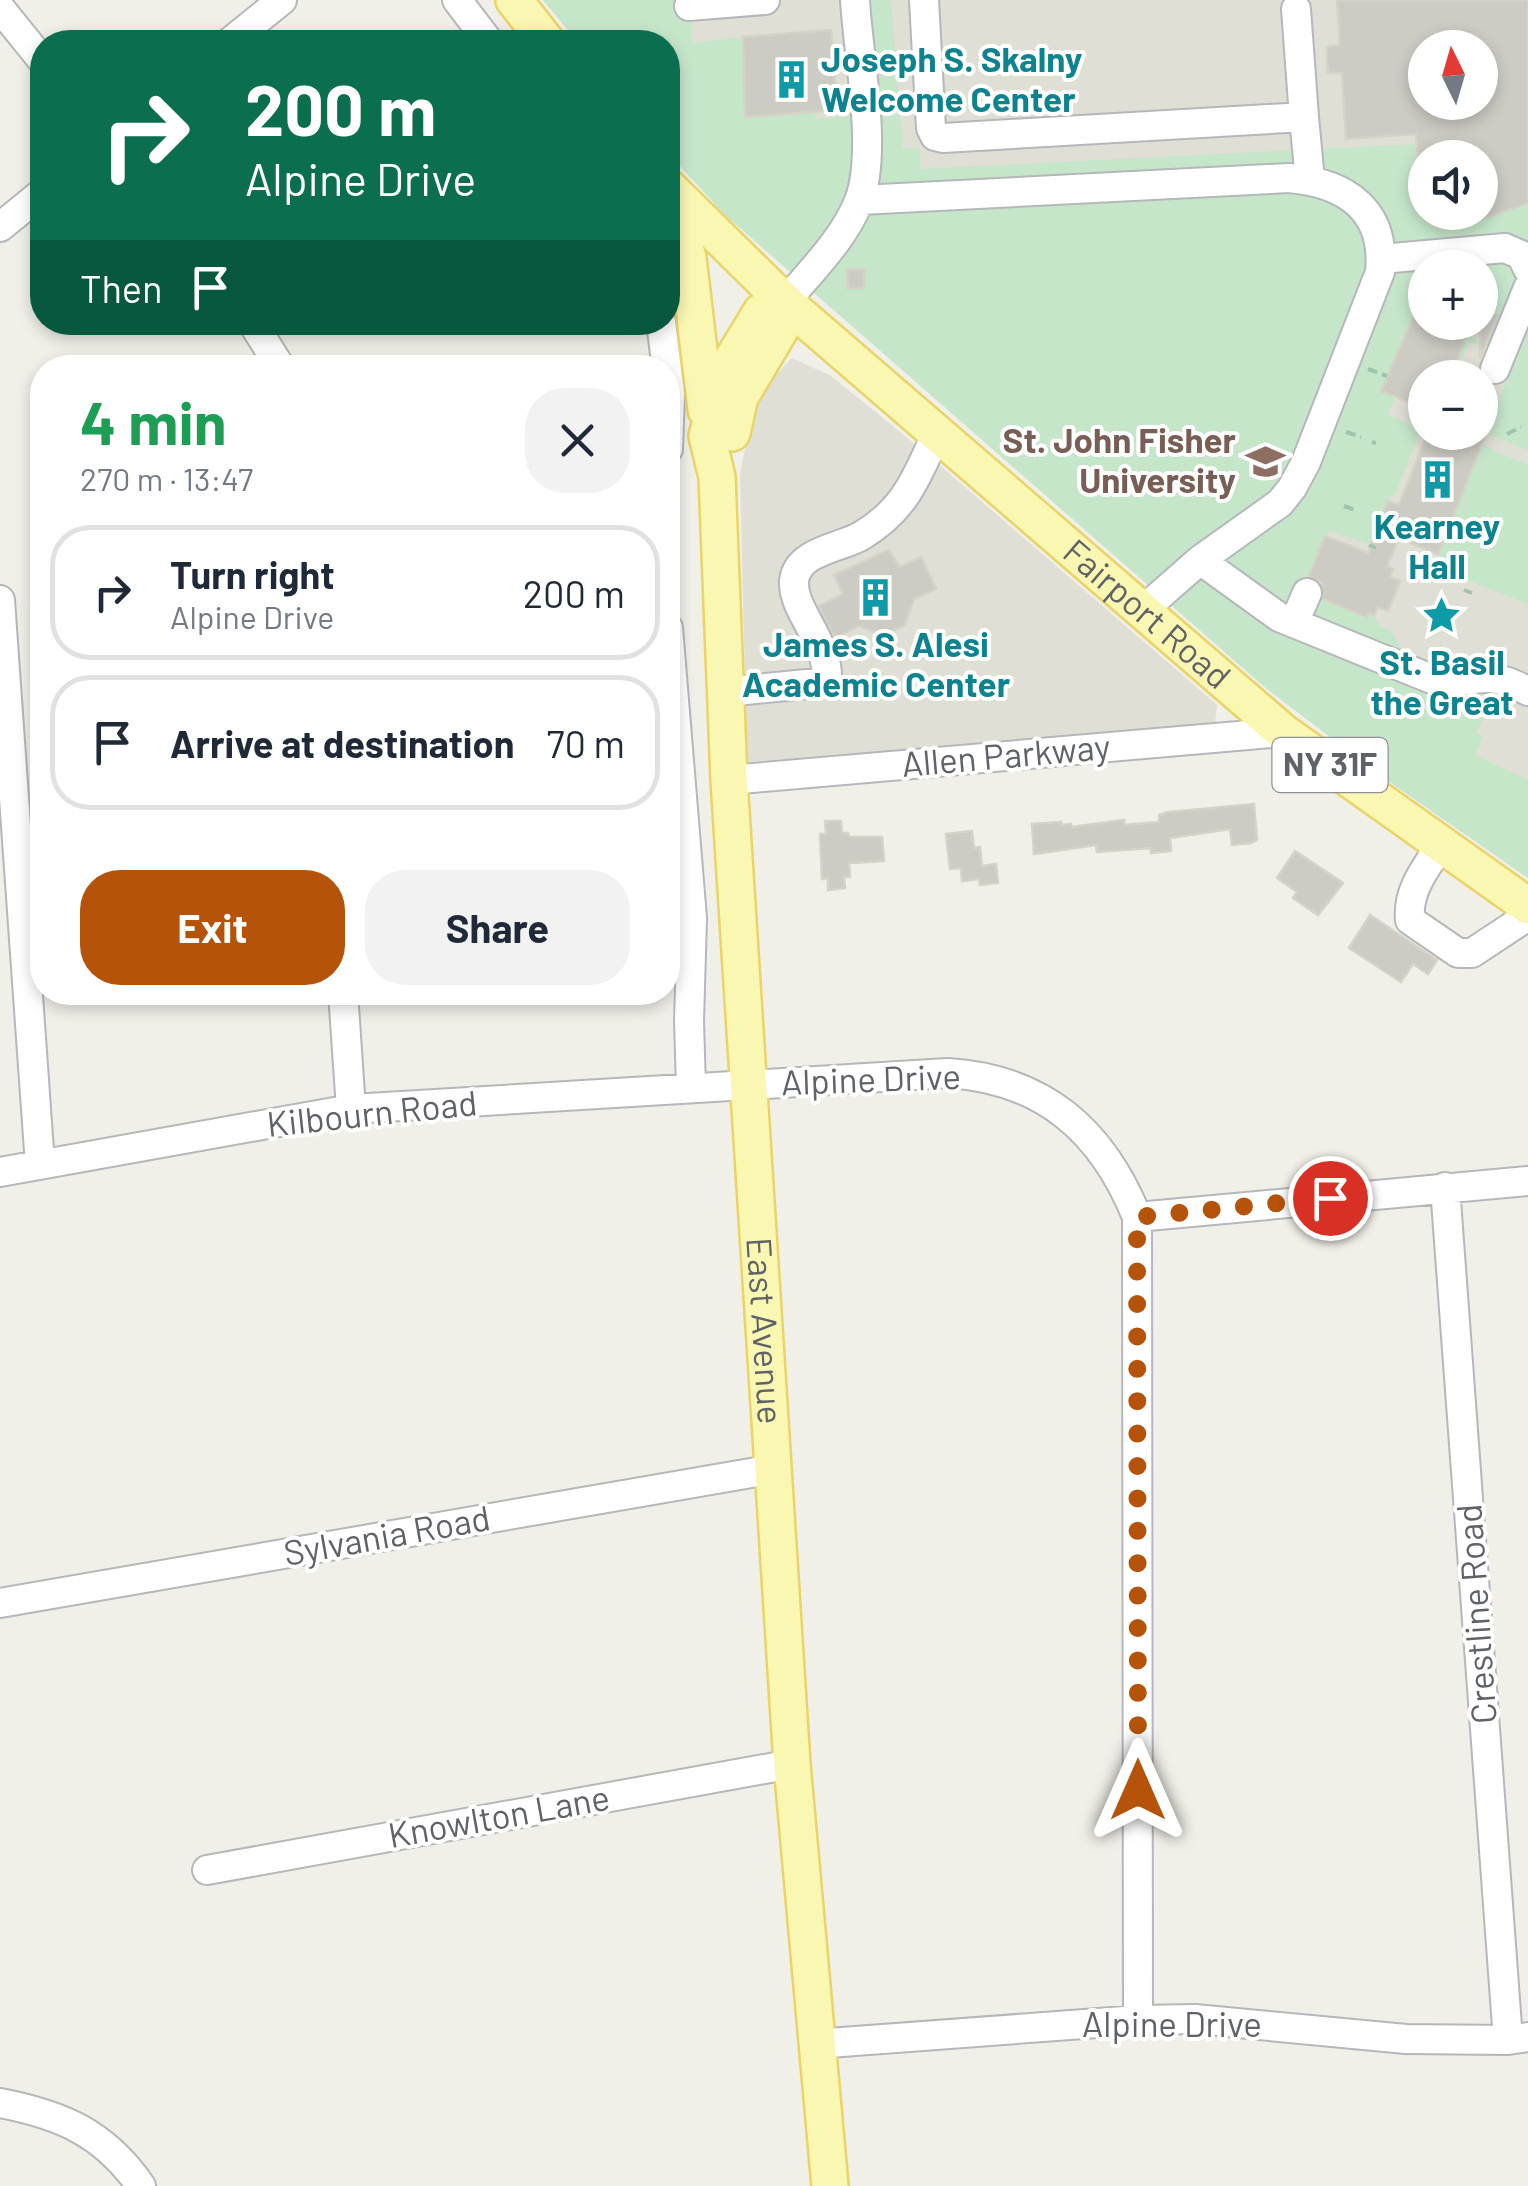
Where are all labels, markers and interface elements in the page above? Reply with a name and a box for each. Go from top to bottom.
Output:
north arrow [1408,30,1498,120]
map controls [1408,30,1498,450]
place label: Joseph S. Skalny Welcome Center [821,37,1083,119]
building icon: Joseph S. Skalny Welcome Center [770,59,812,101]
text: 200 m [245,66,436,150]
icon: right [80,70,210,200]
button: sound [1408,140,1498,230]
text: Alpine Drive [245,151,476,205]
button: + [1408,250,1498,340]
icon: arrive [183,260,238,315]
text: Then [80,265,163,311]
button: − [1408,360,1498,450]
text: 4 min [80,385,227,457]
button: close [525,388,630,493]
place label: St. John Fisher University [1003,418,1237,500]
school or university icon: St. John Fisher University [1245,440,1287,482]
text: 270 m · 13:47 [80,459,253,497]
building icon: Kearney Hall [1416,459,1458,501]
place label: Kearney Hall [1374,504,1500,586]
street label: Fairport Road [1056,529,1240,696]
text: Turn right [170,551,335,597]
icon: right [85,565,140,620]
text: 200 m [523,570,625,616]
building icon: James S. Alesi Academic Center [855,577,897,619]
place icon: St. Basil the Great [1421,595,1463,637]
text: Alpine Drive [170,597,334,635]
place label: James S. Alesi Academic Center [742,622,1011,704]
place label: St. Basil the Great [1370,640,1514,722]
icon: arrive [85,715,140,770]
text: Arrive at destination [170,720,515,766]
text: 70 m [547,720,625,766]
street label: Allen Parkway [900,724,1112,784]
road number: NY 31F [1272,738,1388,792]
button: Exit [80,870,345,985]
button: Share [365,870,630,985]
street label: Alpine Drive [780,1054,962,1102]
street label: Kilbourn Road [265,1080,479,1144]
pin [1288,1156,1373,1241]
icon: arrive [1303,1171,1358,1226]
street label: East Avenue [739,1236,793,1425]
street label: Sylvania Road [280,1495,493,1573]
street label: Crestline Road [1446,1503,1504,1726]
position arrow [1086,1738,1190,1842]
street label: Knowlton Lane [385,1775,613,1855]
street label: Alpine Drive [1082,2002,1262,2044]

